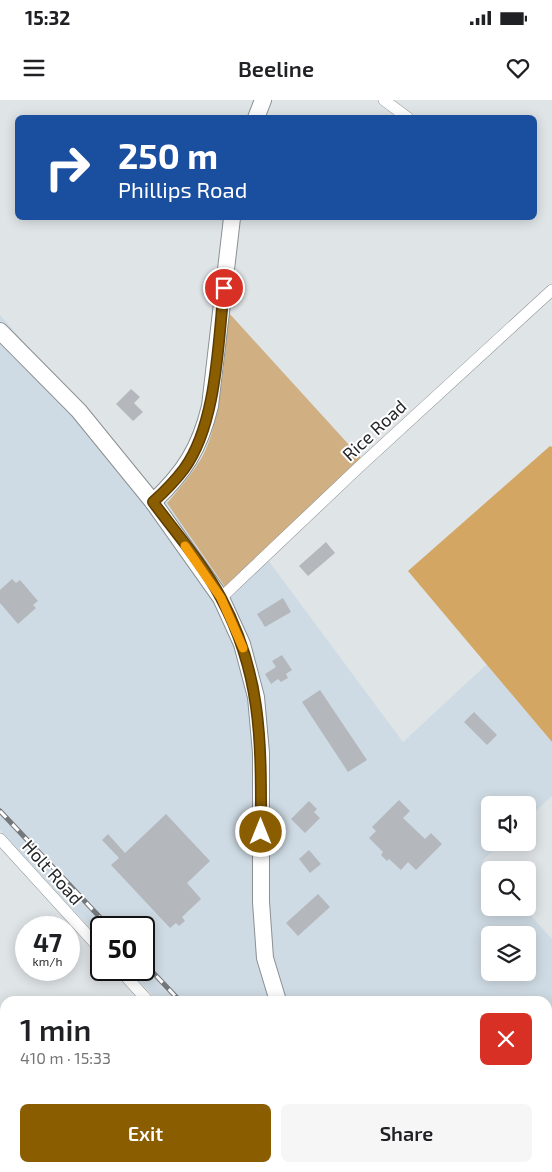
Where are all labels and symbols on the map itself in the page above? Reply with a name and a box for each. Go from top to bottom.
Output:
pin [203,267,245,309]
street label: Rice Road [337,395,411,465]
position arrow [234,805,286,857]
street label: Holt Road [18,835,88,909]
speed limit sign: 50 [90,916,155,981]

